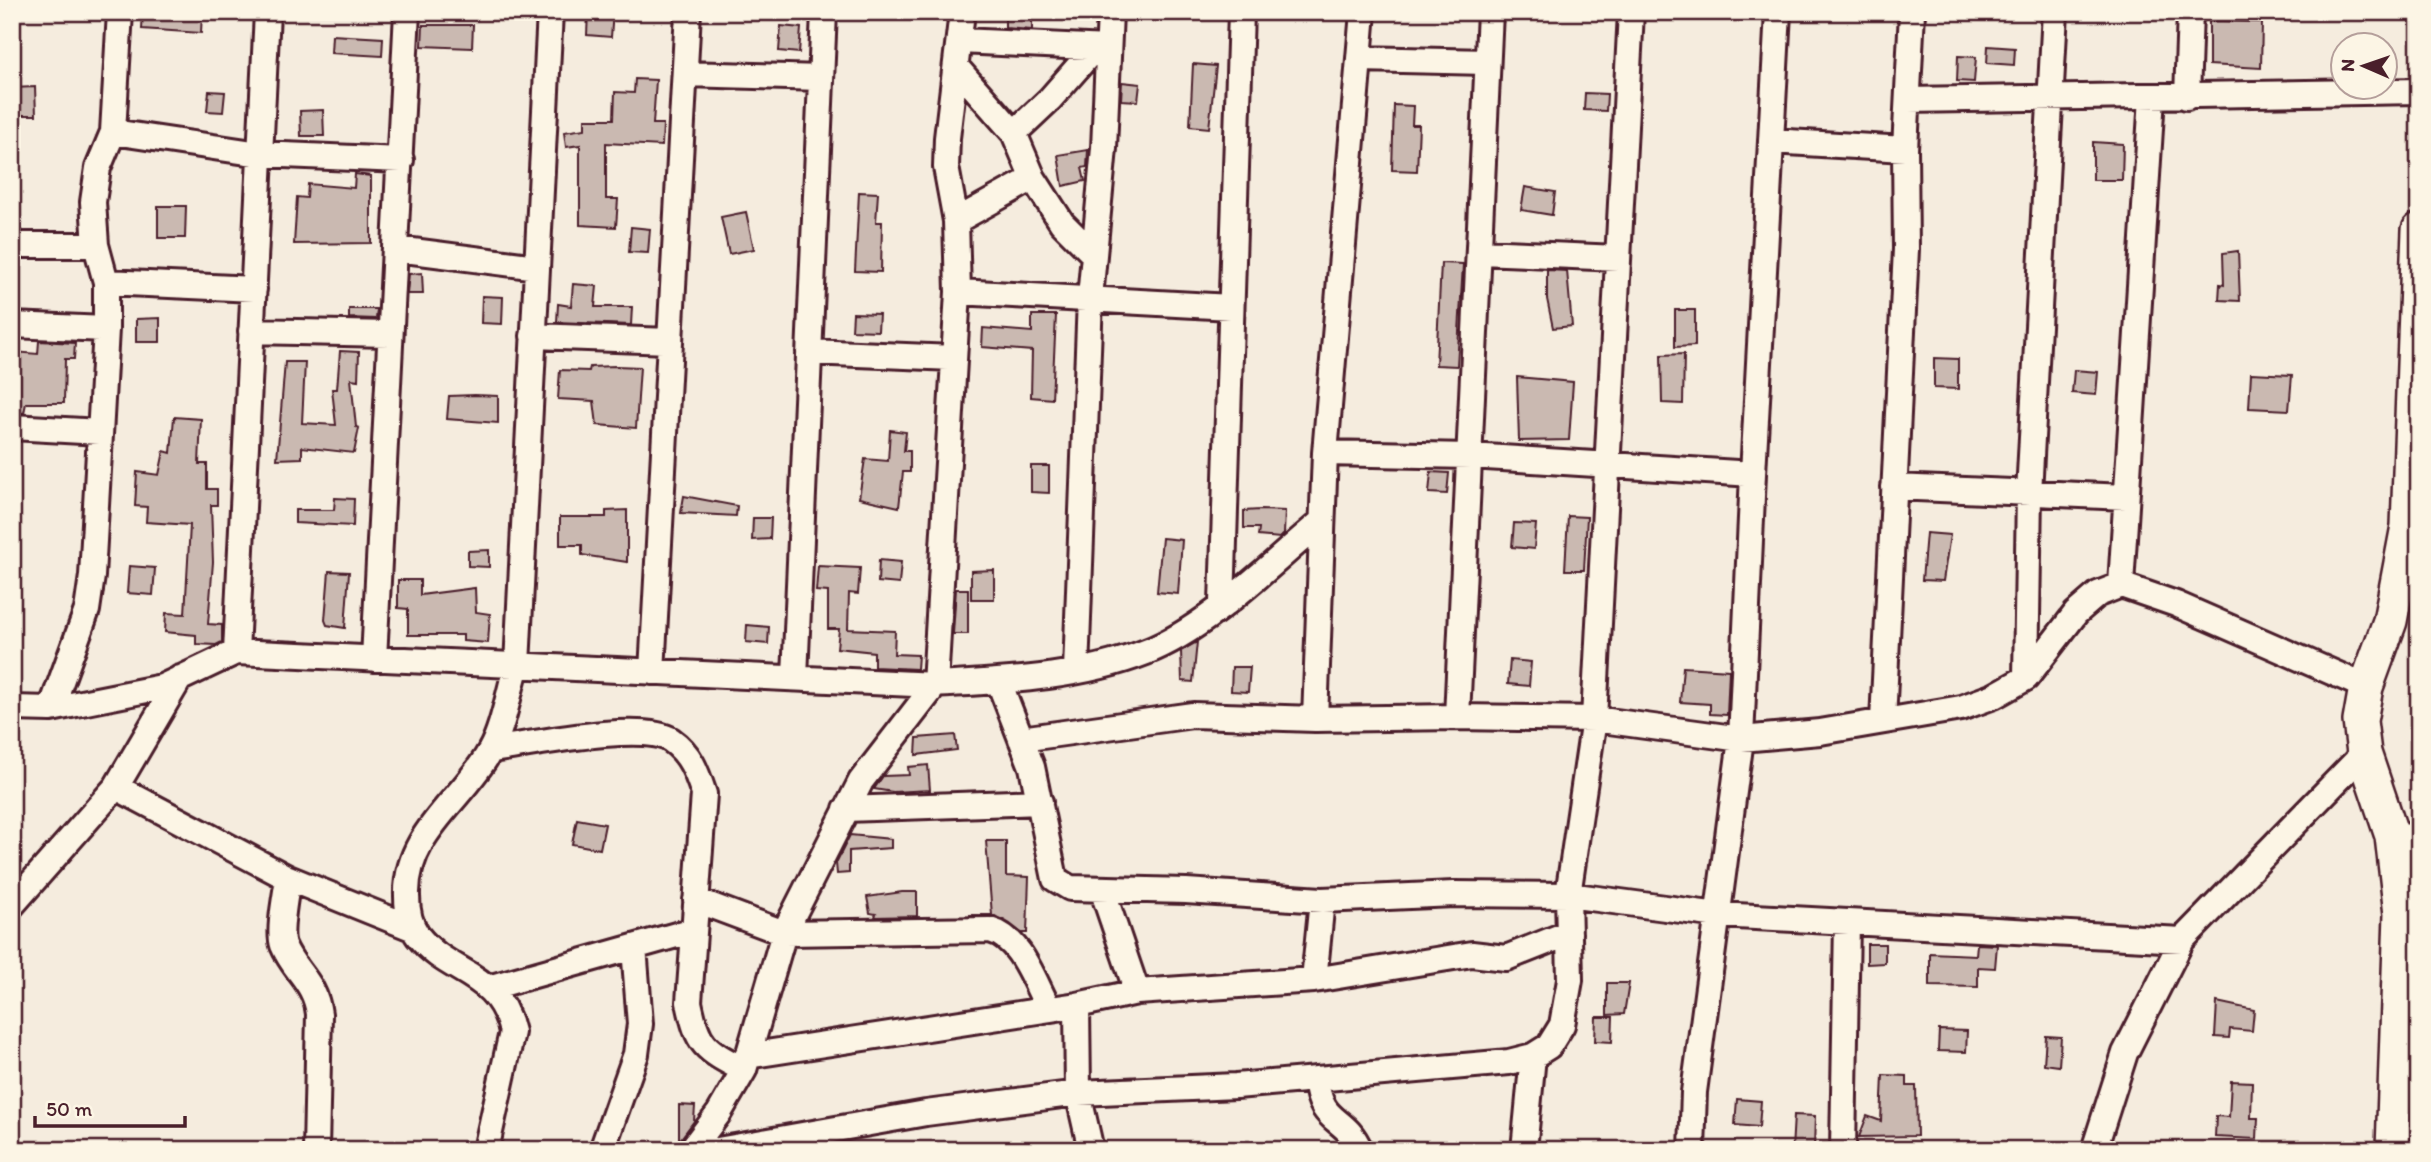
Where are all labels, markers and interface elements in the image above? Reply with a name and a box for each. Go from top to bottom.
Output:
north arrow [2330,32,2400,102]
text: N [2336,59,2359,72]
scale bar [35,1085,186,1129]
text: 50 m [46,1096,93,1121]

